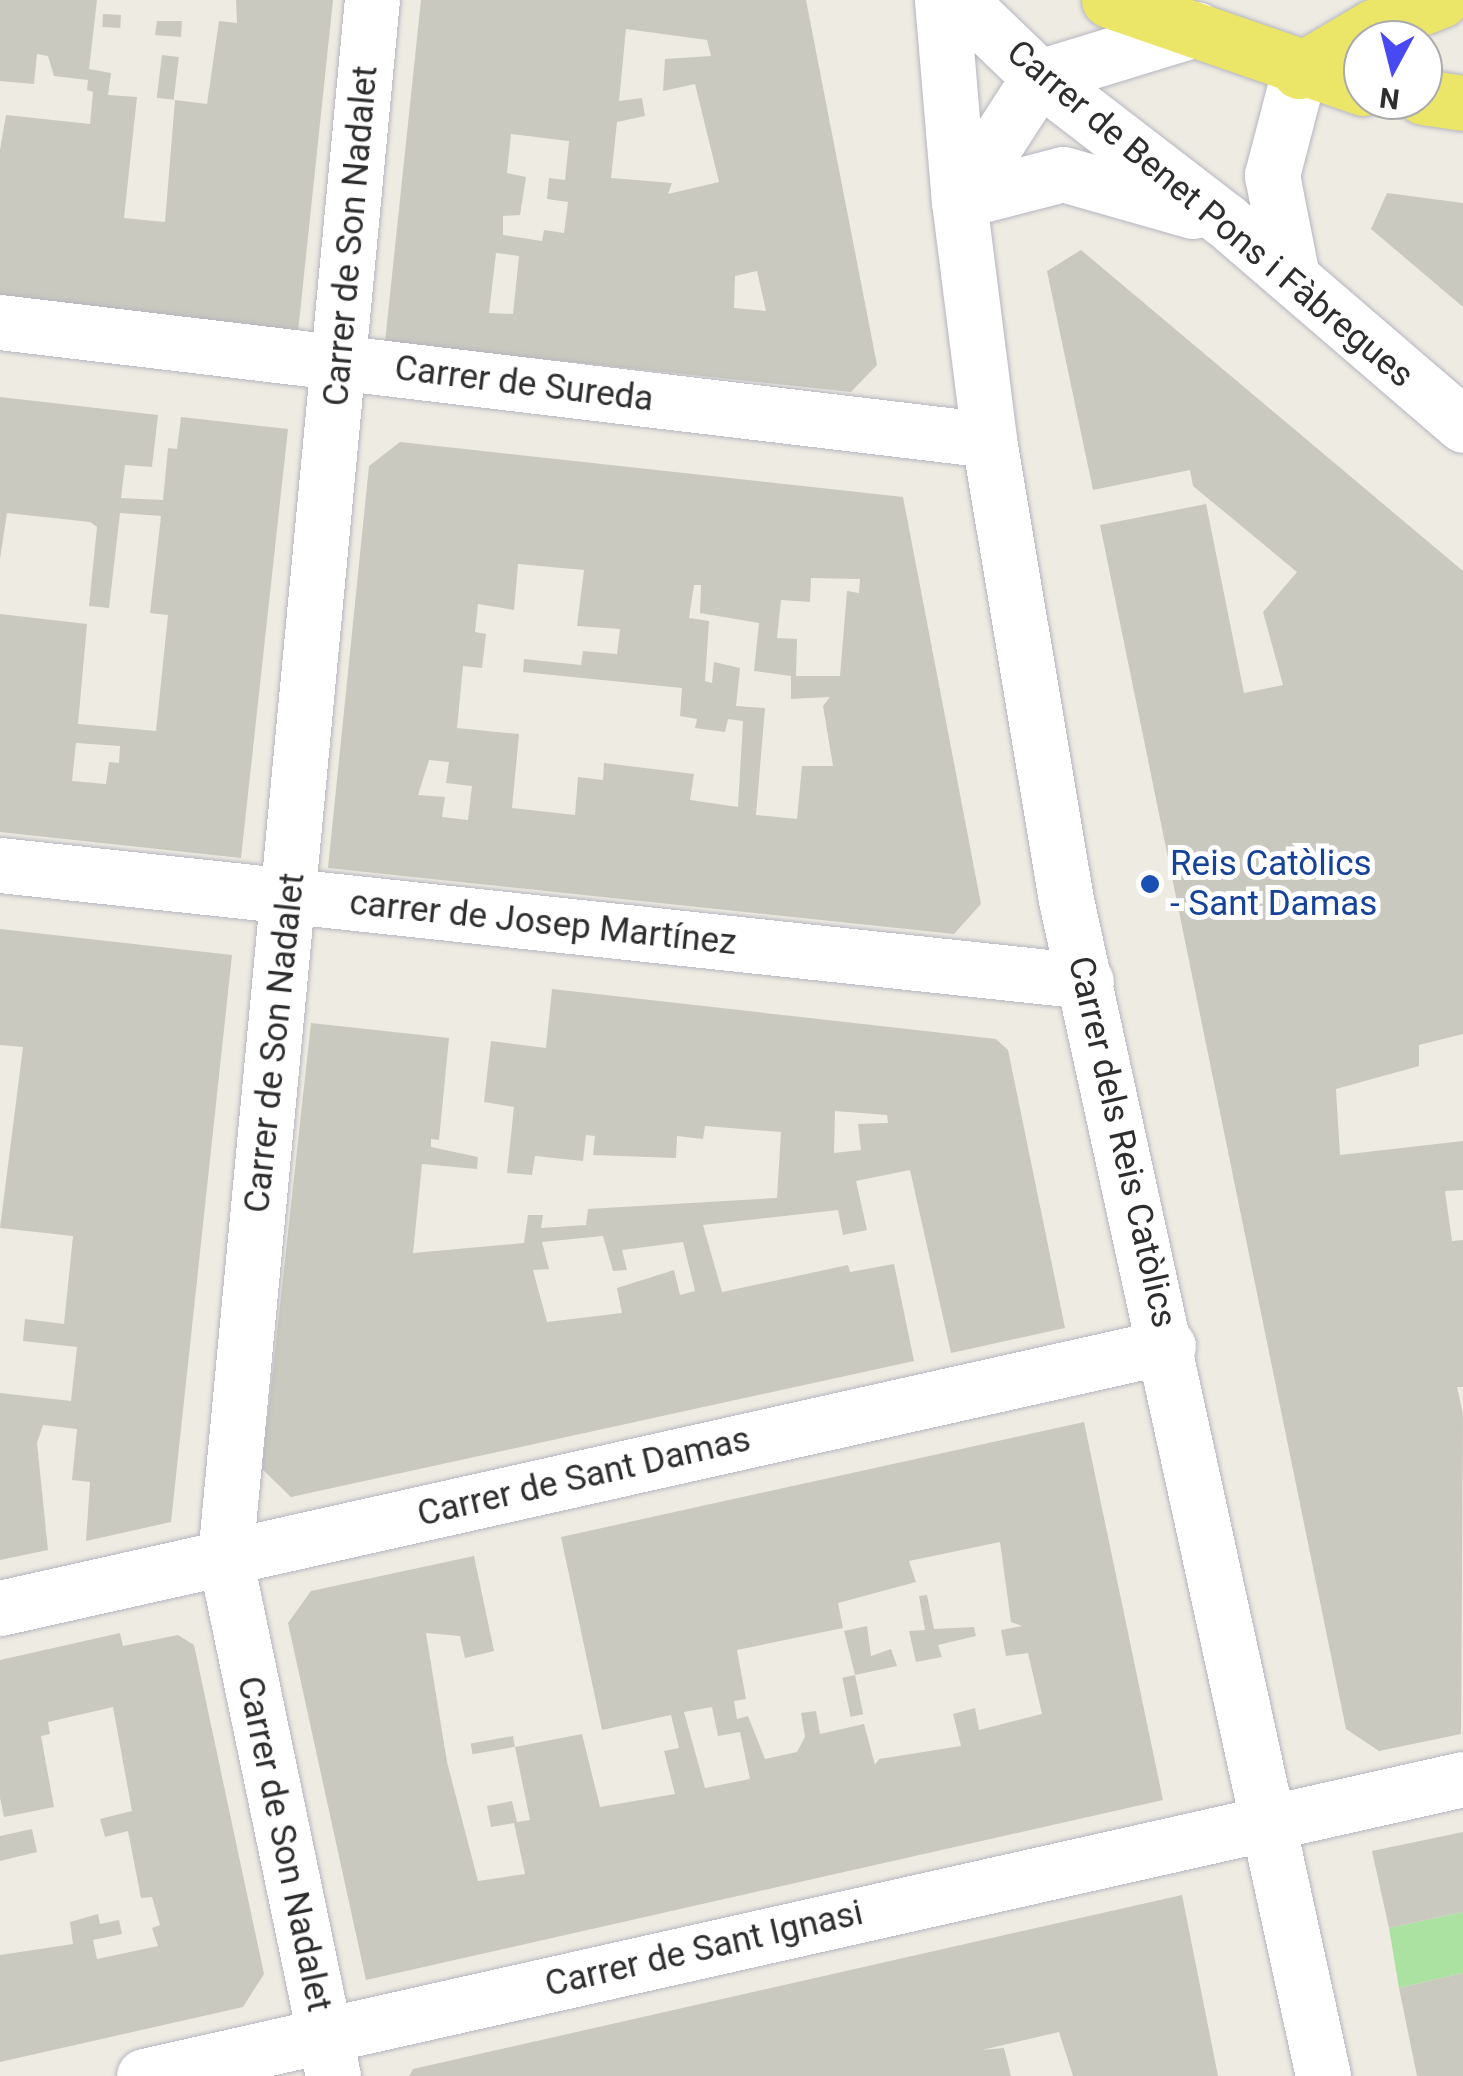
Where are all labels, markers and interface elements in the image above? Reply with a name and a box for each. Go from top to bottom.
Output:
north arrow [1343,20,1443,120]
street label: Carrer de Benet Pons i Fàbregues [998,31,1422,397]
street label: Carrer de Son Nadalet [315,64,387,408]
text: N [1378,81,1401,116]
street label: Carrer de Sureda [392,347,656,421]
place label: Reis Catòlics - Sant Damas [1170,843,1377,925]
street label: Carrer de Son Nadalet [236,871,314,1215]
marker: Reis Catòlics - Sant Damas [1139,873,1161,895]
street label: carrer de Josep Martínez [347,882,739,964]
street label: Carrer dels Reis Catòlics [1059,952,1185,1332]
street label: Carrer de Sant Damas [413,1418,755,1536]
street label: Carrer de Son Nadalet [228,1673,340,2015]
street label: Carrer de Sant Ignasi [541,1892,867,2006]

